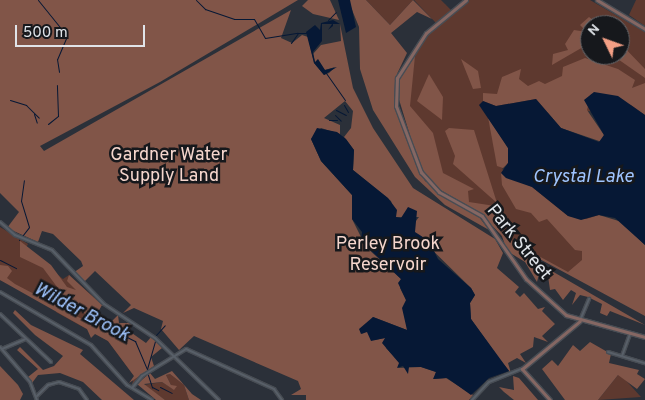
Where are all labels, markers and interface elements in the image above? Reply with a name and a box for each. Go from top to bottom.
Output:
scale bar [18,15,148,47]
north arrow [580,15,630,65]
text: N [585,21,604,40]
text: 500 m [23,24,68,43]
park label: Gardner Water Supply Land [110,146,228,188]
water label: Crystal Lake [532,167,634,189]
street label: Park Street [481,201,555,285]
park label: Perley Brook Reservoir [336,235,440,278]
water label: Wilder Brook [29,278,133,348]

